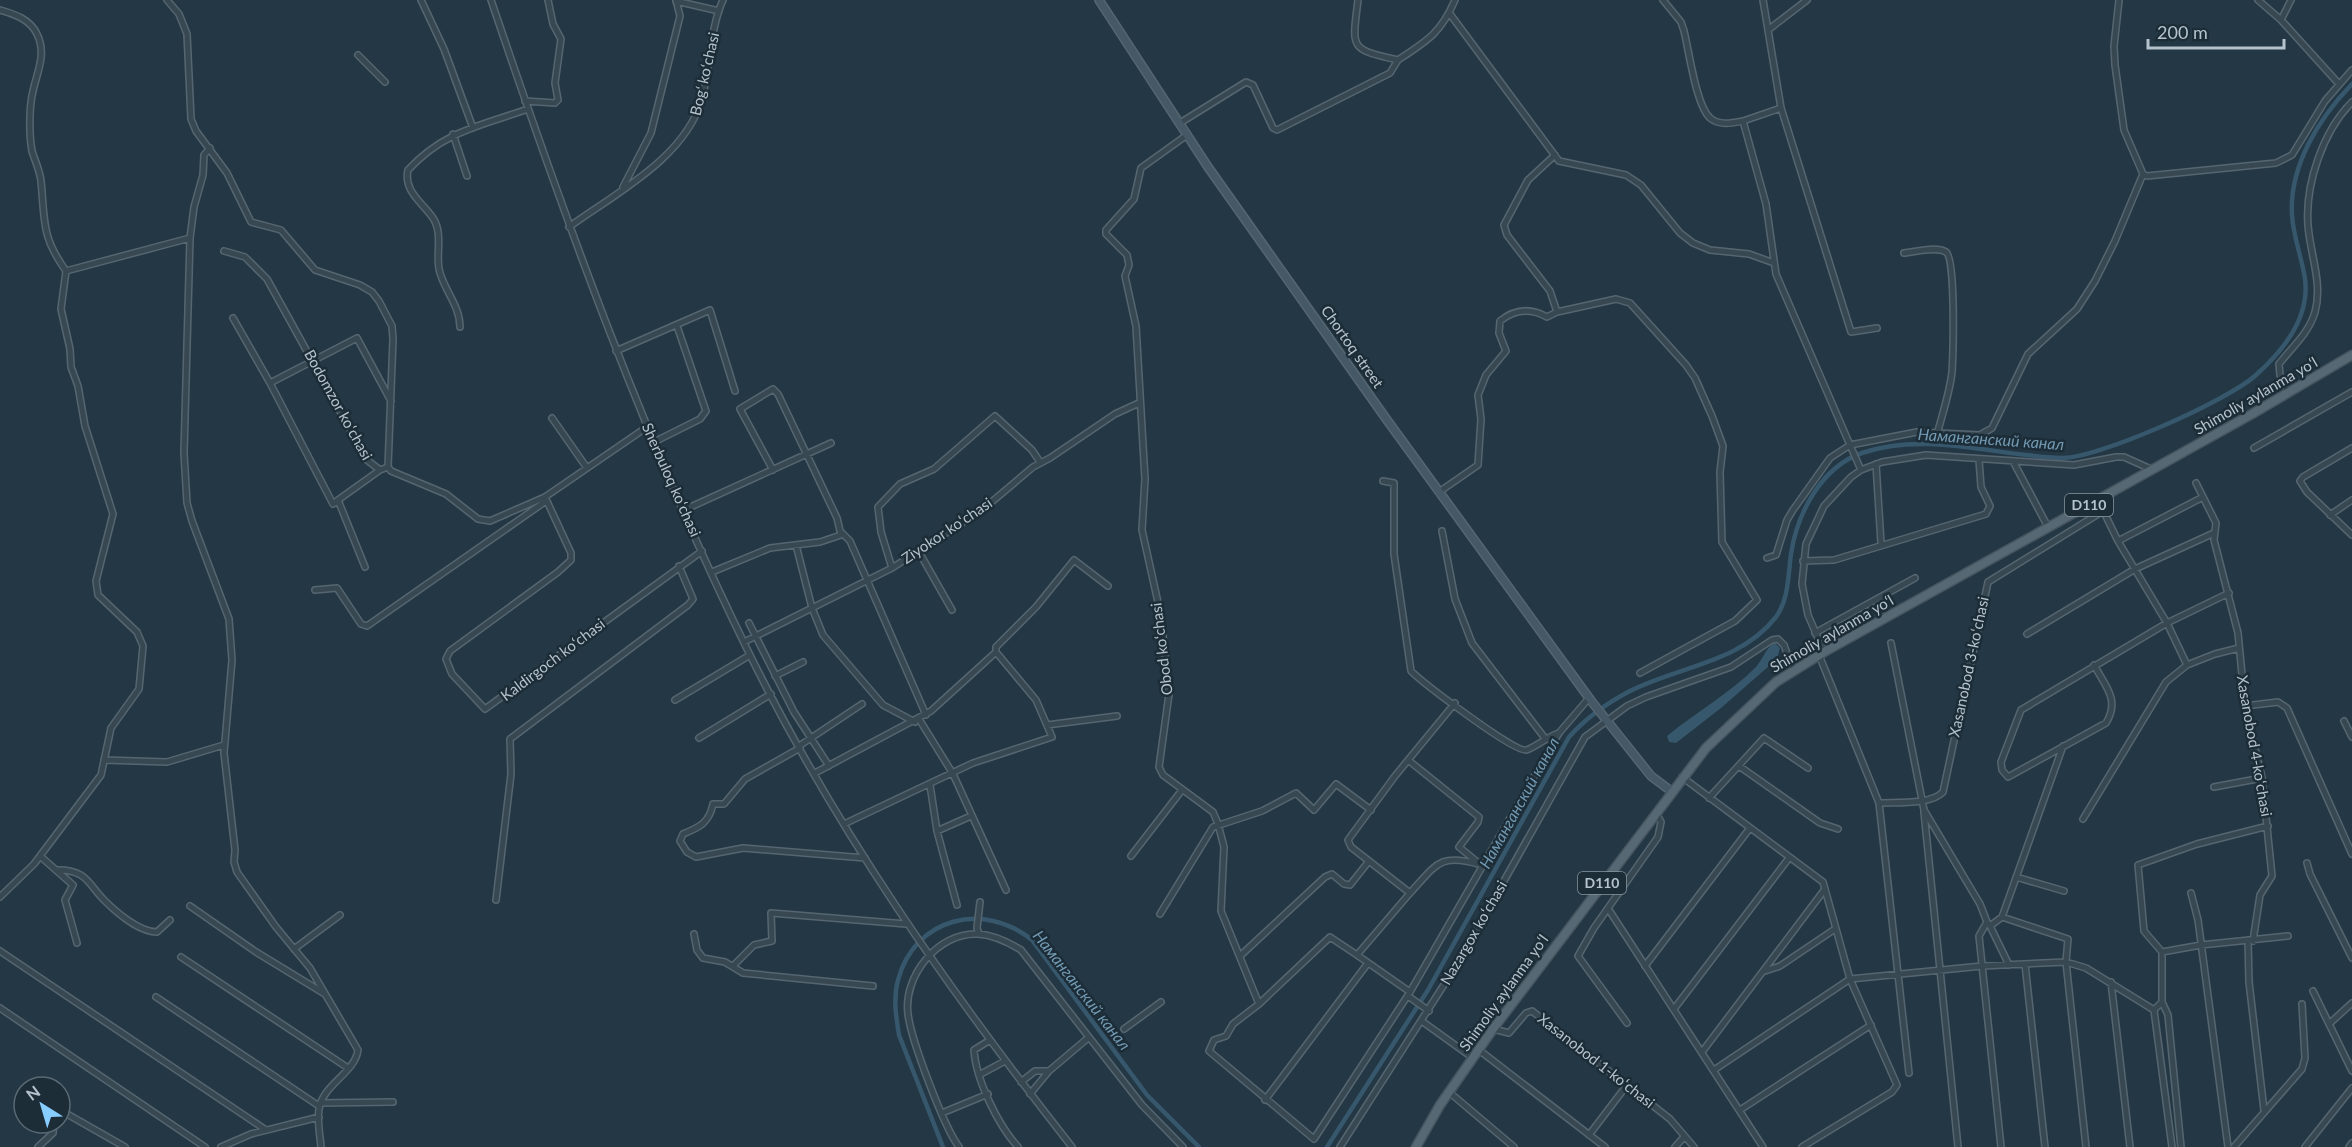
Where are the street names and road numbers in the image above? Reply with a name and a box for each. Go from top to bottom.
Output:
street label: Bogʻ koʻchasi [686,30,722,117]
street label: Chortoq street [1318,302,1388,392]
street label: Bodomzor koʻchasi [301,346,377,463]
street label: Shimoliy aylanma yoʻl [2191,352,2320,438]
street label: Sherbuloq koʻchasi [639,420,705,539]
street label: Ziyokor koʻchasi [898,493,995,567]
road number: D110 [2065,494,2113,516]
street label: Shimoliy aylanma yoʻl [1767,590,1896,676]
street label: Xasanobod 3-koʻchasi [1944,595,1992,739]
street label: Obod koʻchasi [1146,602,1176,696]
street label: Kaldirgoch koʻchasi [497,614,608,704]
street label: Xasanobod 4-koʻchasi [2234,674,2276,818]
road number: D110 [1578,872,1626,894]
street label: Nazargox koʻchasi [1436,877,1510,988]
street label: Shimoliy aylanma yoʻl [1455,931,1551,1054]
street label: Xasanobod 1-koʻchasi [1535,1009,1659,1111]

